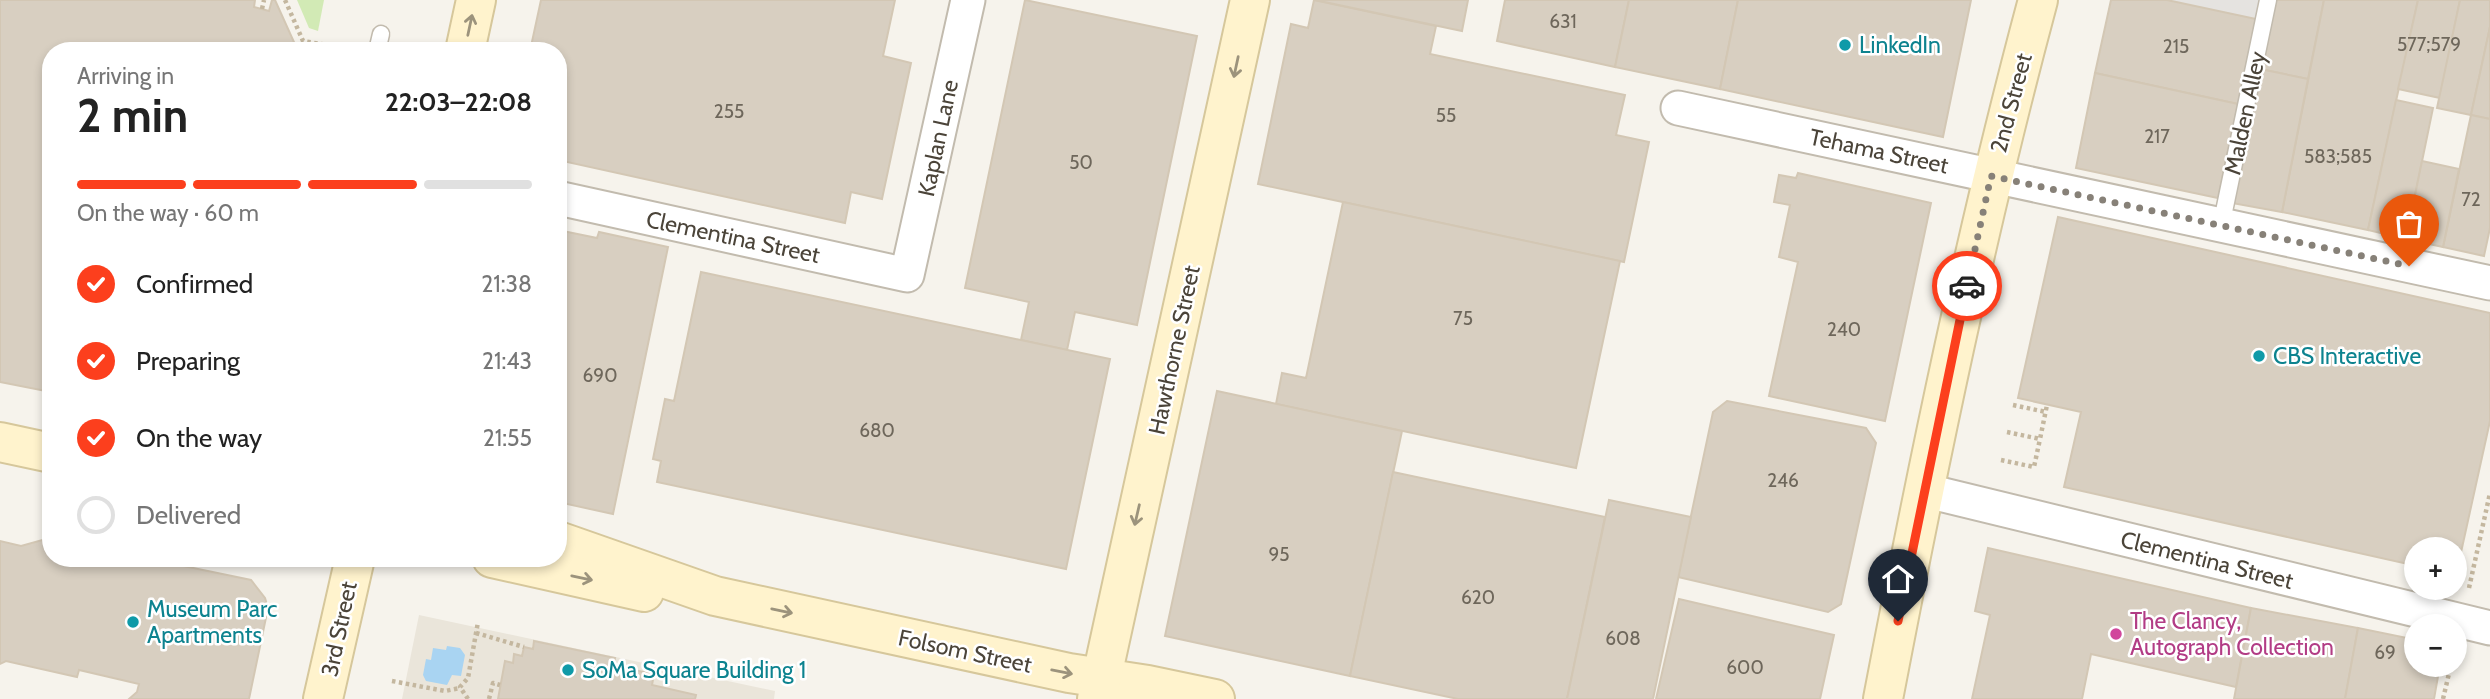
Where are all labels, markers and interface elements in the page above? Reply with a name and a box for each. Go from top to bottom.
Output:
house number: 631 [1549,10,1577,33]
one-way arrow [464,14,478,37]
place label: LinkedIn [1859,31,1941,59]
house number: 577;579 [2397,33,2461,56]
house number: 215 [2163,35,2189,58]
marker: LinkedIn [1837,37,1853,53]
street label: Malden Alley [2218,48,2272,177]
street label: 2nd Street [1984,50,2038,156]
one-way arrow [1228,55,1242,78]
text: Arriving in [77,62,174,90]
street label: Kaplan Lane [912,77,964,199]
text: 22:03–22:08 [385,86,532,118]
text: 2 min [77,88,188,144]
house number: 255 [714,100,744,123]
house number: 55 [1436,104,1456,127]
street label: Tehama Street [1807,123,1951,179]
house number: 217 [2144,125,2170,148]
house number: 583;585 [2304,145,2372,168]
house number: 50 [1069,151,1093,174]
house number: 72 [2461,188,2481,211]
pin [2379,194,2439,266]
text: On the way · 60 m [77,199,259,227]
street label: Clementina Street [644,205,823,269]
icon: bag [2390,205,2428,243]
courier [1932,251,2002,321]
street label: Hawthorne Street [1142,262,1206,437]
icon: check [77,265,115,303]
icon: car [1948,267,1986,305]
text: Confirmed [136,268,253,300]
text: 21:38 [481,270,532,298]
house number: 75 [1453,307,1473,330]
house number: 240 [1827,318,1861,341]
icon: check [77,342,115,380]
place label: CBS Interactive [2273,342,2421,370]
text: Preparing [136,345,240,377]
text: 21:43 [482,347,532,375]
marker: CBS Interactive [2251,348,2267,364]
house number: 690 [583,364,617,387]
icon: check [77,419,115,457]
house number: 680 [859,419,895,442]
text: On the way [136,422,262,454]
text: 21:55 [483,424,532,452]
house number: 246 [1767,469,1799,492]
text: Delivered [136,499,241,531]
one-way arrow [1130,504,1143,526]
street label: Clementina Street [2118,525,2296,595]
map controls [2404,537,2467,677]
button: + [2404,537,2467,600]
house number: 95 [1268,543,1290,566]
pin [1868,549,1928,621]
icon: home [1879,560,1917,598]
one-way arrow [571,573,593,586]
street label: 3rd Street [315,579,363,679]
house number: 620 [1461,586,1495,609]
place label: Museum Parc Apartments [147,595,277,649]
one-way arrow [770,604,793,618]
place label: The Clancy, Autograph Collection [2130,607,2334,661]
marker: Museum Parc Apartments [125,614,141,630]
button: − [2404,614,2467,677]
street label: Folsom Street [896,623,1035,679]
marker: The Clancy, Autograph Collection [2108,626,2124,642]
house number: 608 [1605,627,1641,650]
house number: 69 [2374,641,2396,664]
place label: SoMa Square Building 1 [582,656,806,684]
house number: 600 [1726,656,1764,679]
marker: SoMa Square Building 1 [560,662,576,678]
one-way arrow [1050,665,1073,679]

